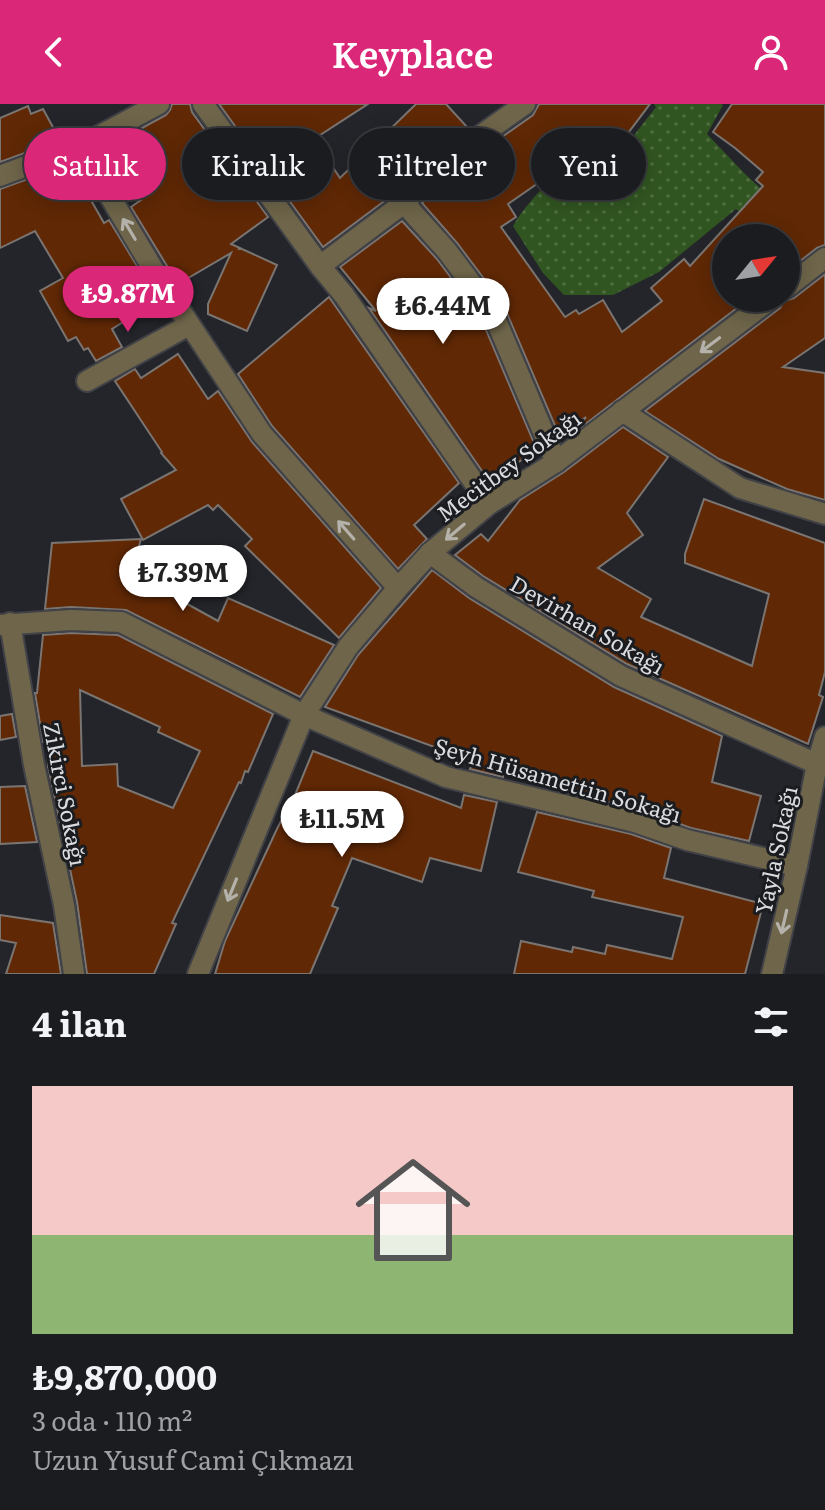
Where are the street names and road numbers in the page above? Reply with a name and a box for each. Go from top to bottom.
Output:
street label: Meсitbey Sokağı [429,401,587,529]
street label: Devirhan Sokağı [504,566,672,682]
street label: Zikirci Sokağı [36,719,96,869]
street label: Şeyh Hüsamettin Sokağı [431,728,685,830]
street label: Yayla Sokağı [745,783,805,917]

